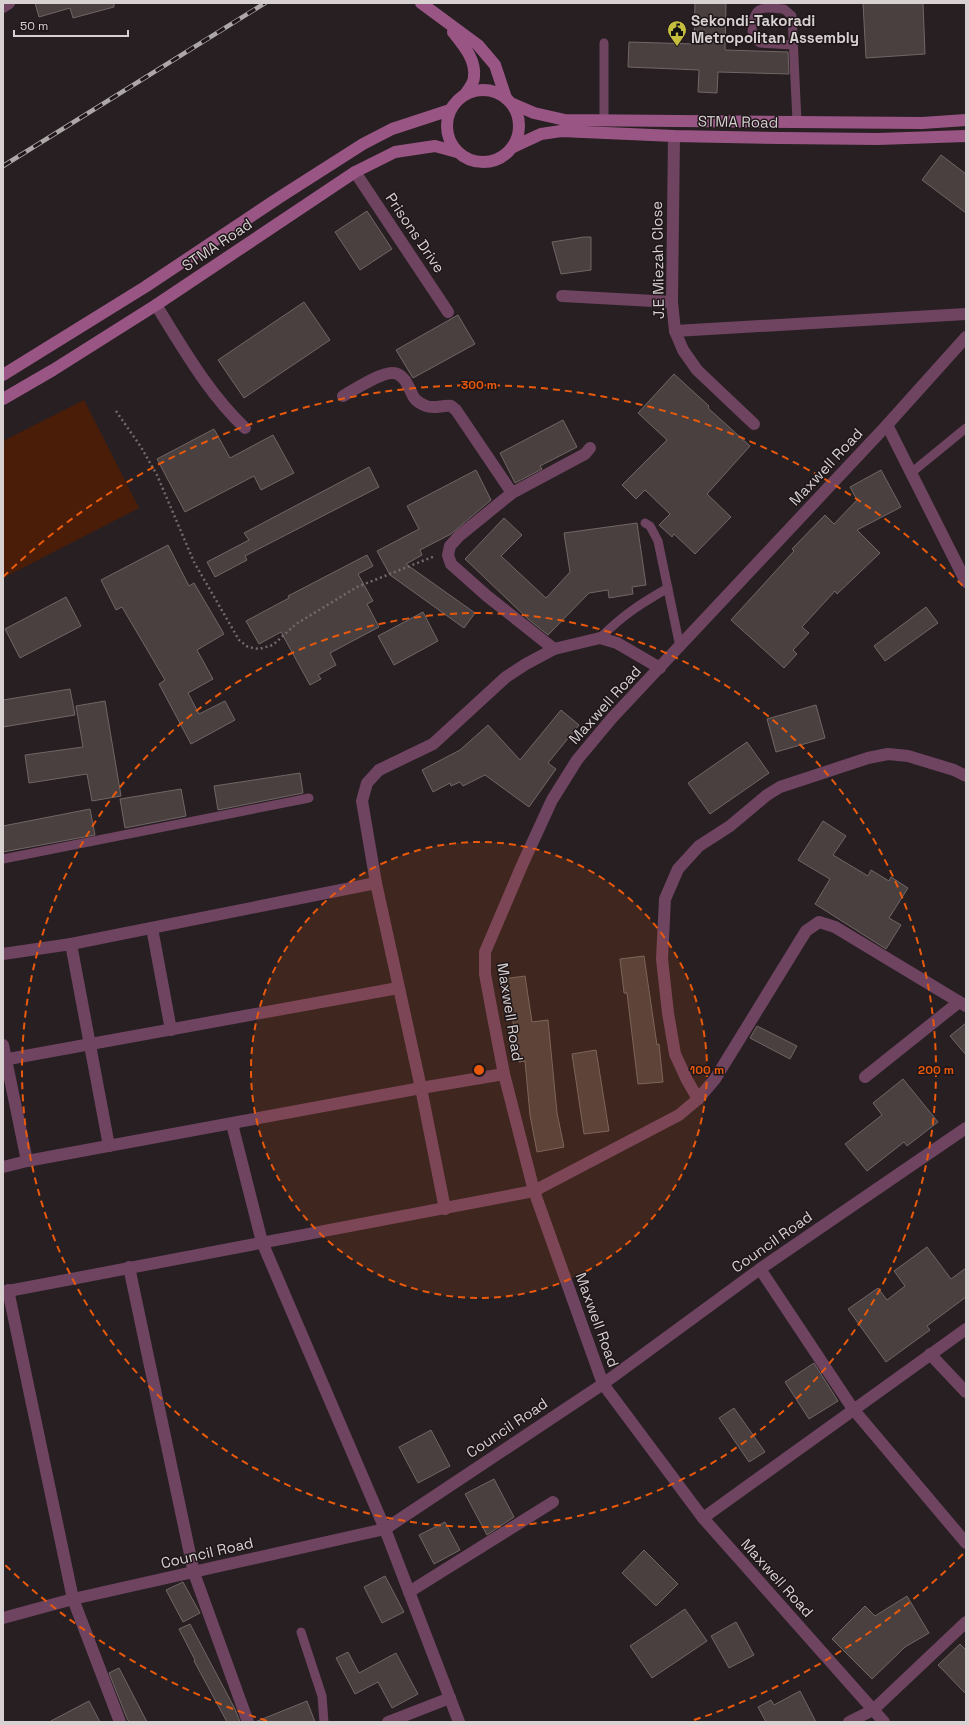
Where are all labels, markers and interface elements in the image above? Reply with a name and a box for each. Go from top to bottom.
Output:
place label: Sekondi-Takoradi Metropolitan Assembly [691,11,859,47]
scale bar [14,12,128,38]
text: 50 m [20,18,48,34]
public building icon: Sekondi-Takoradi Metropolitan Assembly [666,19,688,47]
street label: STMA Road [698,111,778,132]
street label: Prisons Drive [382,189,449,276]
street label: J.E Miezah Close [647,201,668,319]
street label: STMA Road [178,214,255,275]
text: 300 m [461,377,497,393]
street label: Maxwell Road [785,424,866,509]
street label: Maxwell Road [564,661,645,748]
street label: Maxwell Road [493,961,528,1062]
text: 100 m [690,1062,724,1078]
text: 200 m [918,1062,954,1078]
centre of rings [472,1063,486,1077]
street label: Council Road [728,1207,816,1276]
street label: Maxwell Road [572,1270,623,1370]
street label: Council Road [462,1393,551,1462]
street label: Council Road [159,1533,255,1572]
street label: Maxwell Road [737,1534,818,1621]

